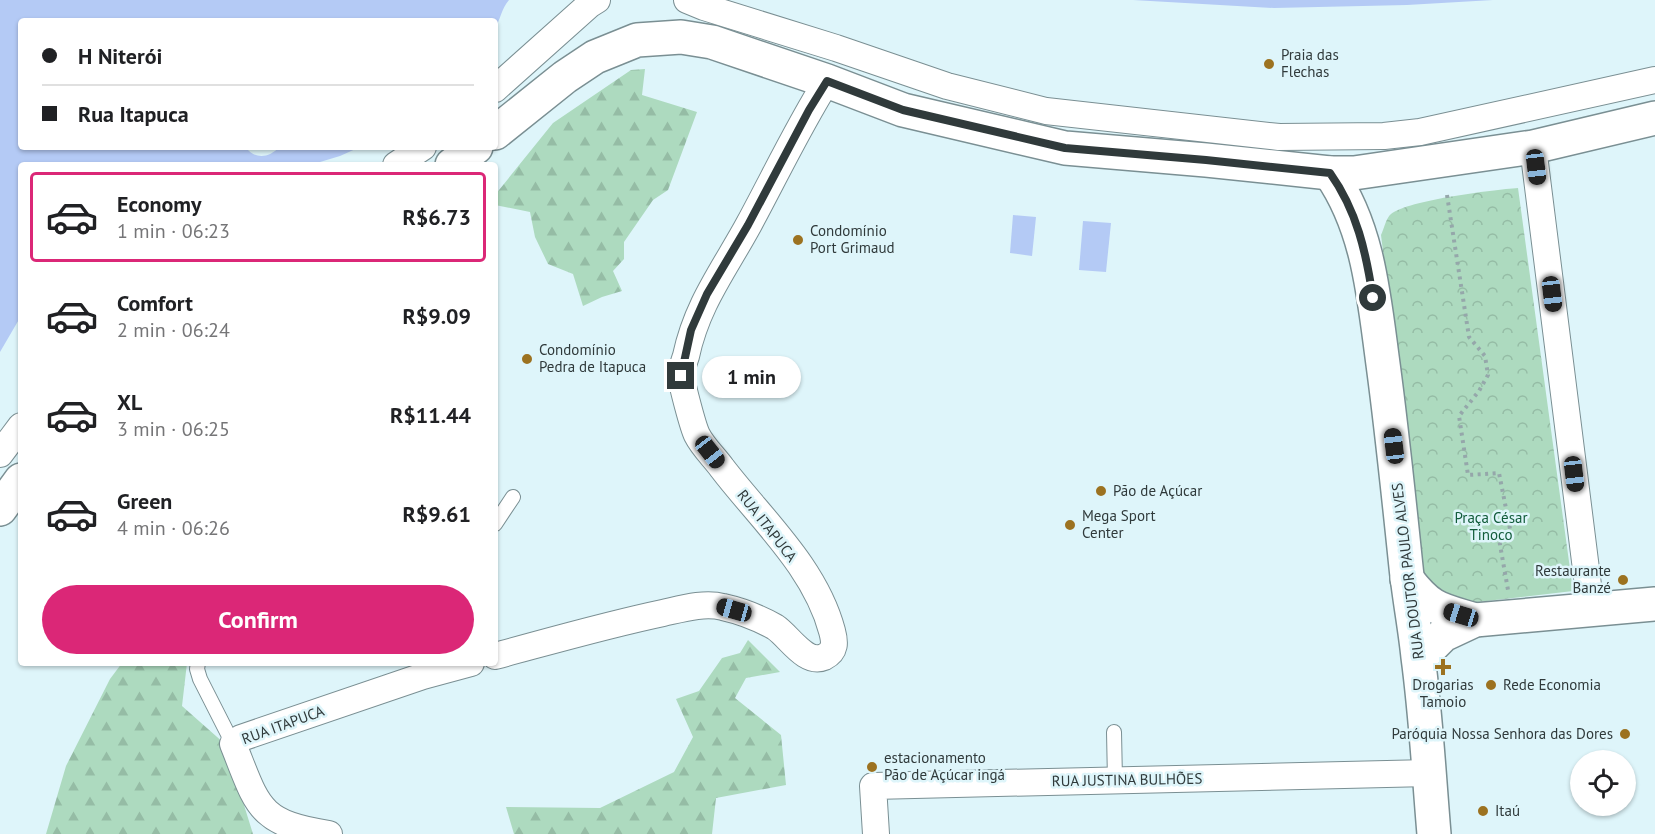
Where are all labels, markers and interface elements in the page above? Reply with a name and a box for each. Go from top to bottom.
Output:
text: H Niterói [78,42,162,70]
place label: Praia das Flechas [1281,45,1339,81]
marker: Praia das Flechas [1262,57,1276,71]
text: Rua Itapuca [78,100,189,128]
car [1525,148,1547,186]
icon: car [45,190,99,244]
text: Economy [117,190,201,218]
text: R$6.73 [402,203,471,231]
text: 1 min · 06:23 [117,218,230,244]
place label: Condomínio Port Grimaud [810,221,895,257]
marker: Condomínio Port Grimaud [791,233,805,247]
car [1541,275,1563,313]
route start [1359,284,1386,311]
icon: car [45,289,99,343]
text: Comfort [117,289,193,317]
text: R$9.09 [402,302,471,330]
text: 2 min · 06:24 [117,317,230,343]
place label: Condomínio Pedra de Itapuca [539,340,646,376]
marker: Condomínio Pedra de Itapuca [520,352,534,366]
callout: 1 min [702,355,801,397]
route end [667,362,694,389]
text: 1 min [727,364,776,390]
icon: car [45,388,99,442]
text: XL [117,388,142,416]
text: R$11.44 [390,401,471,429]
text: 3 min · 06:25 [117,416,230,442]
car [1383,427,1405,465]
car [692,432,728,472]
car [1563,455,1585,493]
place label: Pão de Açúcar [1113,481,1202,500]
street label: RUA DOUTOR PAULO ALVES [1387,482,1428,660]
marker: Pão de Açúcar [1094,484,1108,498]
street label: RUA ITAPUCA [733,486,802,566]
icon: car [45,487,99,541]
text: Green [117,487,172,515]
text: R$9.61 [402,500,471,528]
place label: Mega Sport Center [1082,506,1156,542]
park label: Praça César Tinoco [1454,508,1528,544]
text: 4 min · 06:26 [117,515,230,541]
marker: Mega Sport Center [1063,518,1077,532]
place label: Restaurante Banzé [1535,561,1611,597]
marker: Restaurante Banzé [1616,573,1630,587]
button: Confirm [42,585,474,654]
car [714,596,754,624]
car [1441,601,1481,629]
marker: Drogarias Tamoio [1436,660,1450,674]
place label: Drogarias Tamoio [1412,675,1474,711]
place label: Rede Economia [1503,675,1601,694]
marker: Rede Economia [1484,678,1498,692]
street label: RUA ITAPUCA [239,701,327,748]
place label: Paróquia Nossa Senhora das Dores [1391,724,1613,743]
marker: Paróquia Nossa Senhora das Dores [1618,727,1632,741]
place label: estacionamento Pão de Açúcar ingá [884,748,1005,784]
map controls [1570,750,1636,816]
button: locate [1570,750,1636,816]
marker: estacionamento Pão de Açúcar ingá [865,760,879,774]
street label: RUA JUSTINA BULHÕES [1052,769,1202,790]
place label: Itaú [1495,801,1520,820]
marker: Itaú [1476,804,1490,818]

